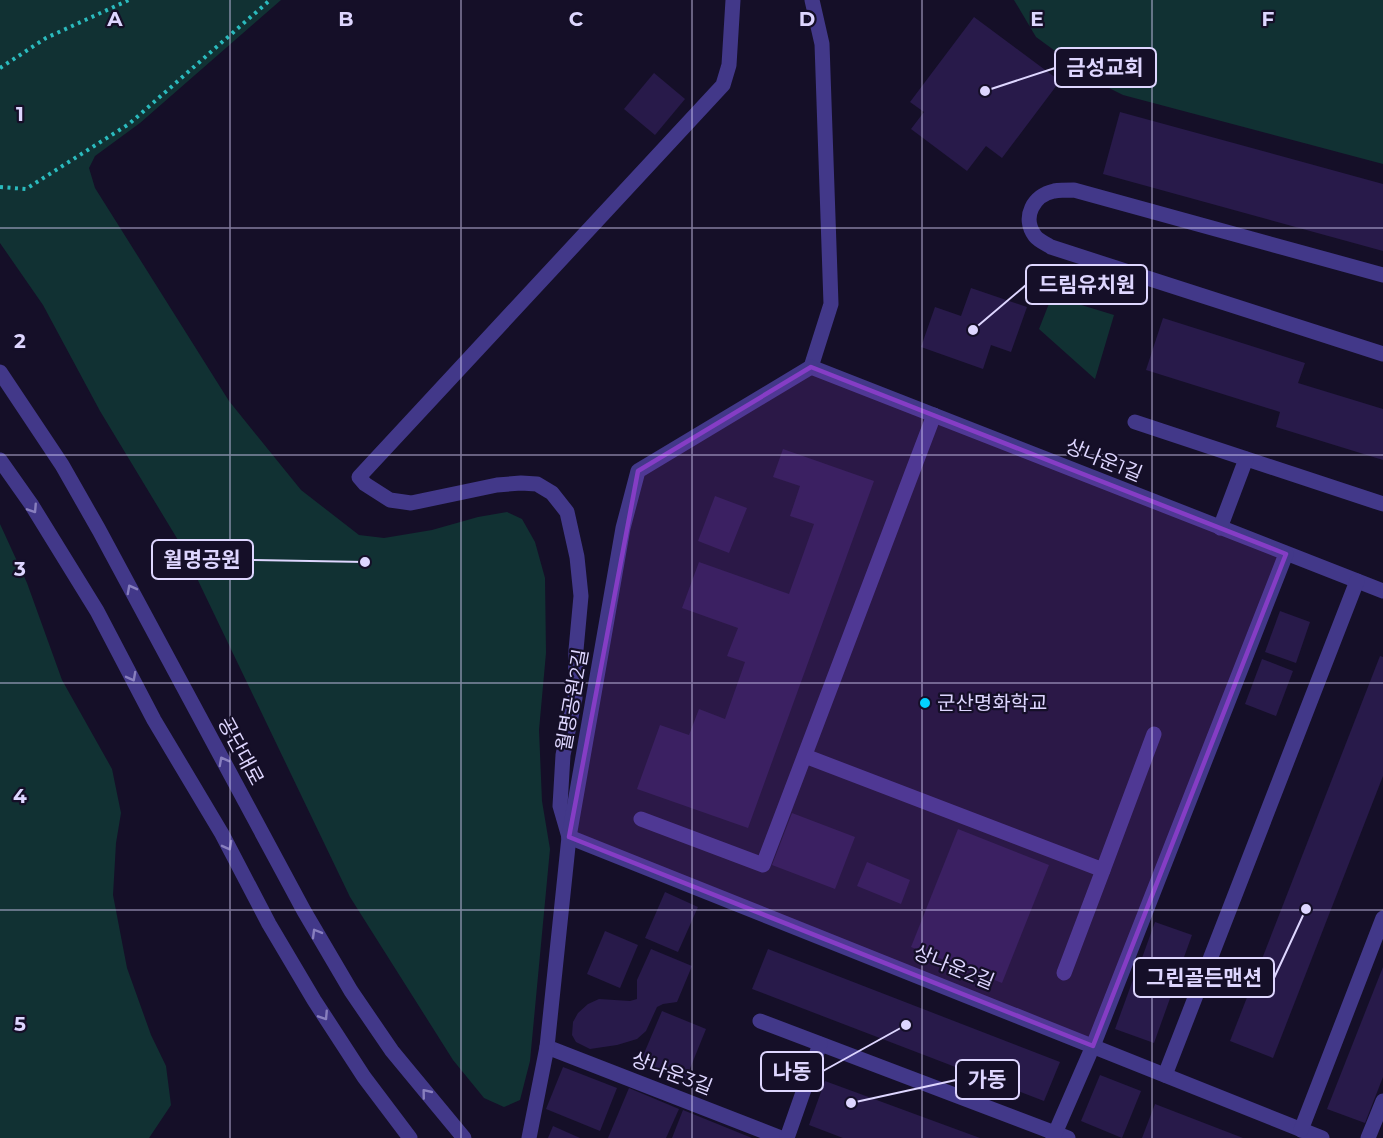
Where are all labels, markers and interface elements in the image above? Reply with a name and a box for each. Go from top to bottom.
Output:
text: A [106,7,123,31]
text: B [338,7,354,31]
text: C [569,7,584,31]
text: D [799,7,815,31]
text: E [1030,7,1044,31]
text: F [1262,7,1275,31]
callout: 금성교회 [1055,48,1156,87]
text: 금성교회 [1066,55,1144,80]
text: 1 [16,102,24,126]
callout: 드림유치원 [1026,265,1147,304]
text: 드림유치원 [1039,272,1135,297]
text: 2 [14,329,26,353]
street label: 상나운1길 [1062,434,1146,486]
one-way arrow [26,502,37,513]
callout: 월명공원 [152,540,253,579]
text: 월명공원 [163,547,241,572]
text: 3 [13,557,26,581]
one-way arrow [127,585,138,596]
street label: 월명공원2길 [551,647,593,753]
one-way arrow [125,670,136,681]
place label: 군산명화학교 [937,691,1047,715]
marker: 군산명화학교 [918,696,932,710]
street label: 공단대로 [213,713,269,789]
one-way arrow [219,757,230,768]
text: 4 [13,784,27,808]
one-way arrow [221,840,232,851]
one-way arrow [312,928,324,939]
street label: 상나운2길 [910,940,998,994]
callout: 그린골든맨션 [1134,958,1274,997]
text: 그린골든맨션 [1146,965,1262,990]
one-way arrow [317,1009,328,1020]
text: 5 [14,1012,26,1036]
street label: 상나운3길 [628,1047,716,1099]
callout: 나동 [761,1052,823,1091]
text: 나동 [773,1059,811,1084]
callout: 가동 [956,1060,1019,1099]
text: 가동 [968,1067,1006,1092]
one-way arrow [423,1089,434,1100]

